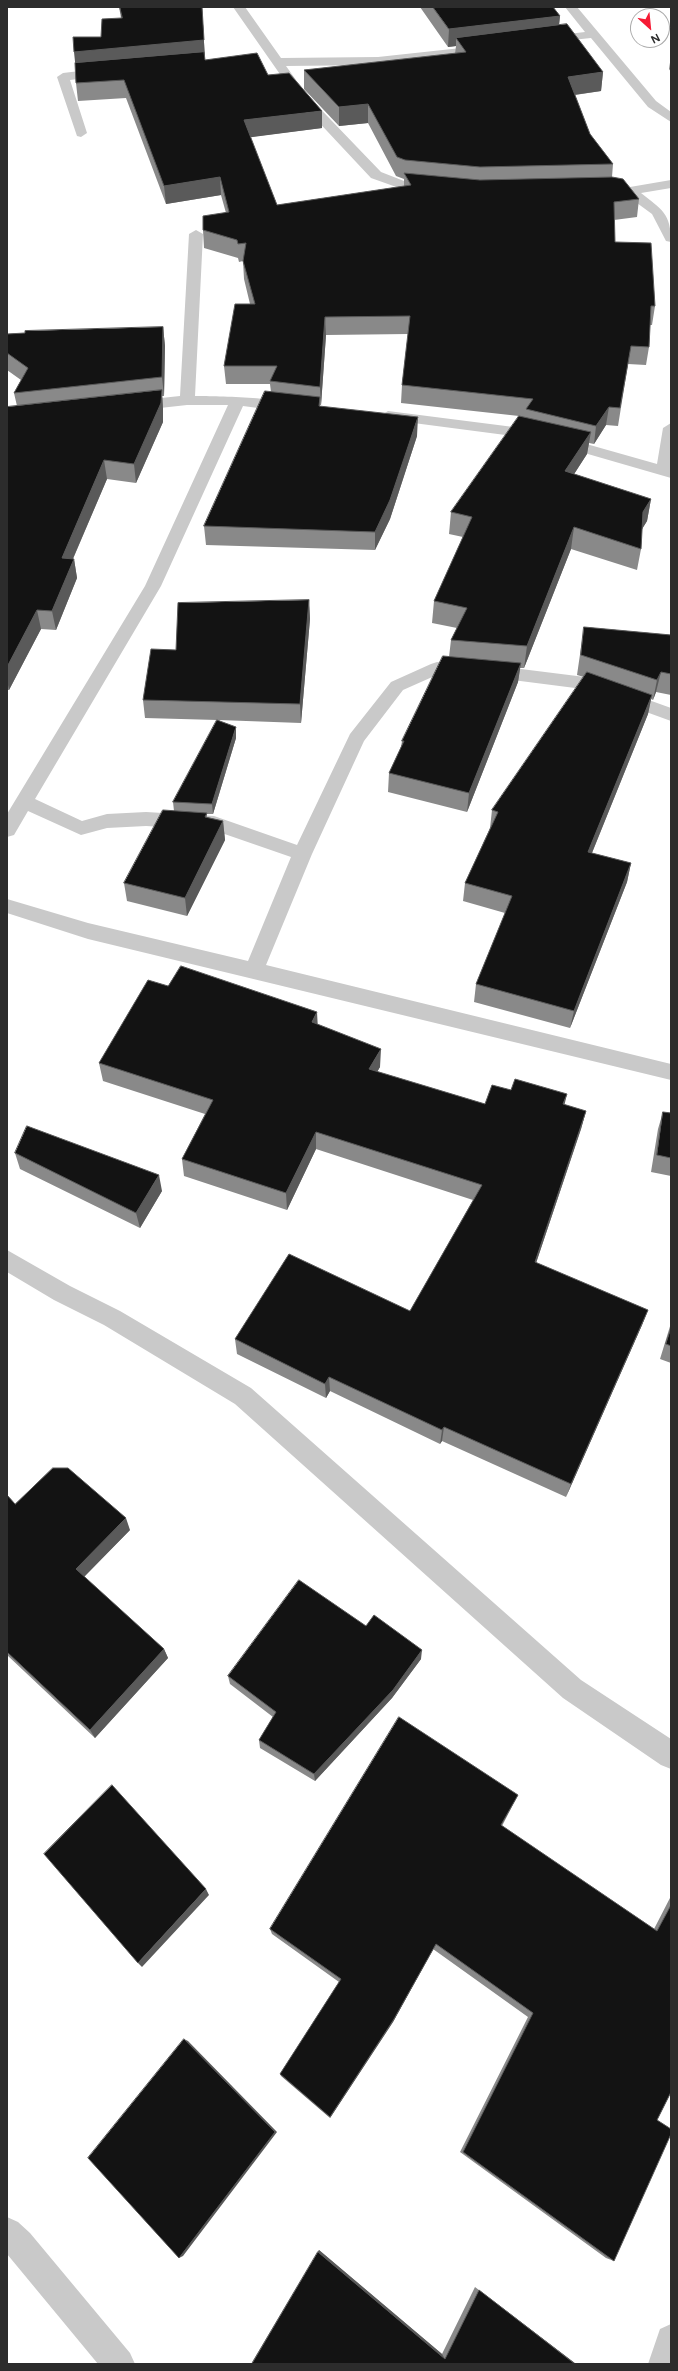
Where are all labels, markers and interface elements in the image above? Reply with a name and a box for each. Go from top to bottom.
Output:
north arrow [630,8,670,48]
text: N [648,31,662,46]

